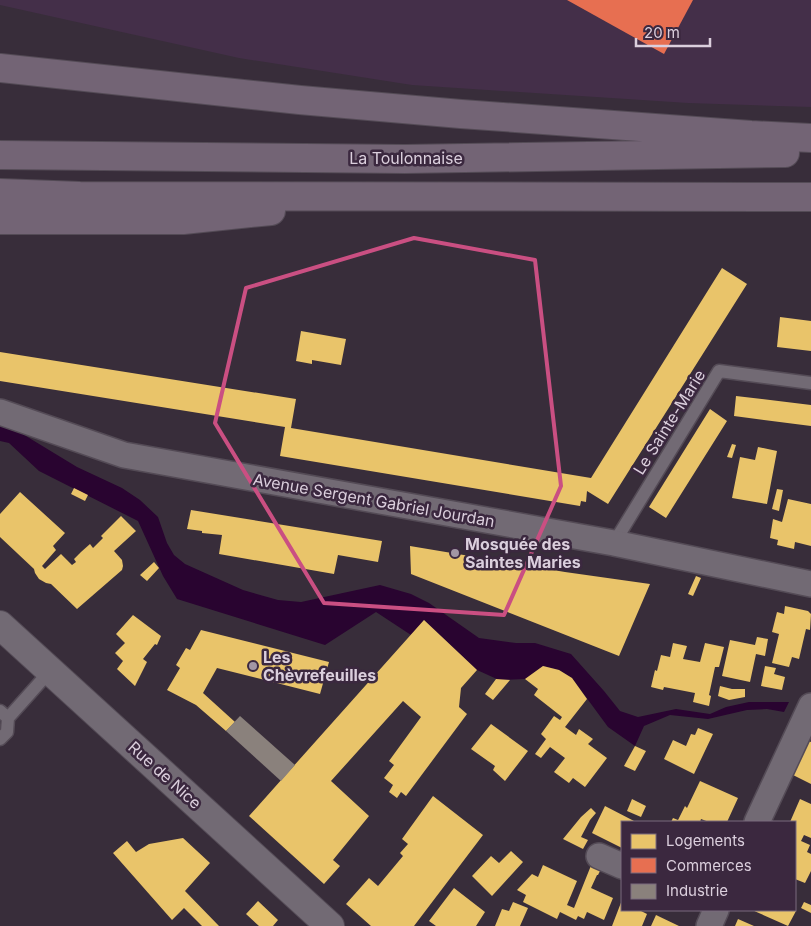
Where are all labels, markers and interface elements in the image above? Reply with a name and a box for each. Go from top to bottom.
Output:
scale bar [636,15,710,47]
text: 20 m [644,23,680,42]
street label: La Toulonnaise [349,148,463,168]
street label: Le Sainte-Marie [629,366,709,478]
street label: Avenue Sergent Gabriel Jourdan [252,469,496,531]
place label: Mosquée des Saintes Maries [465,534,581,572]
marker: Mosquée des Saintes Maries [449,547,461,559]
place label: Les Chèvrefeuilles [263,647,376,685]
marker: Les Chèvrefeuilles [247,660,259,672]
street label: Rue de Nice [124,737,206,813]
legend [621,821,796,911]
text: Logements [666,831,745,850]
text: Commerces [666,856,752,875]
text: Industrie [666,881,728,900]

